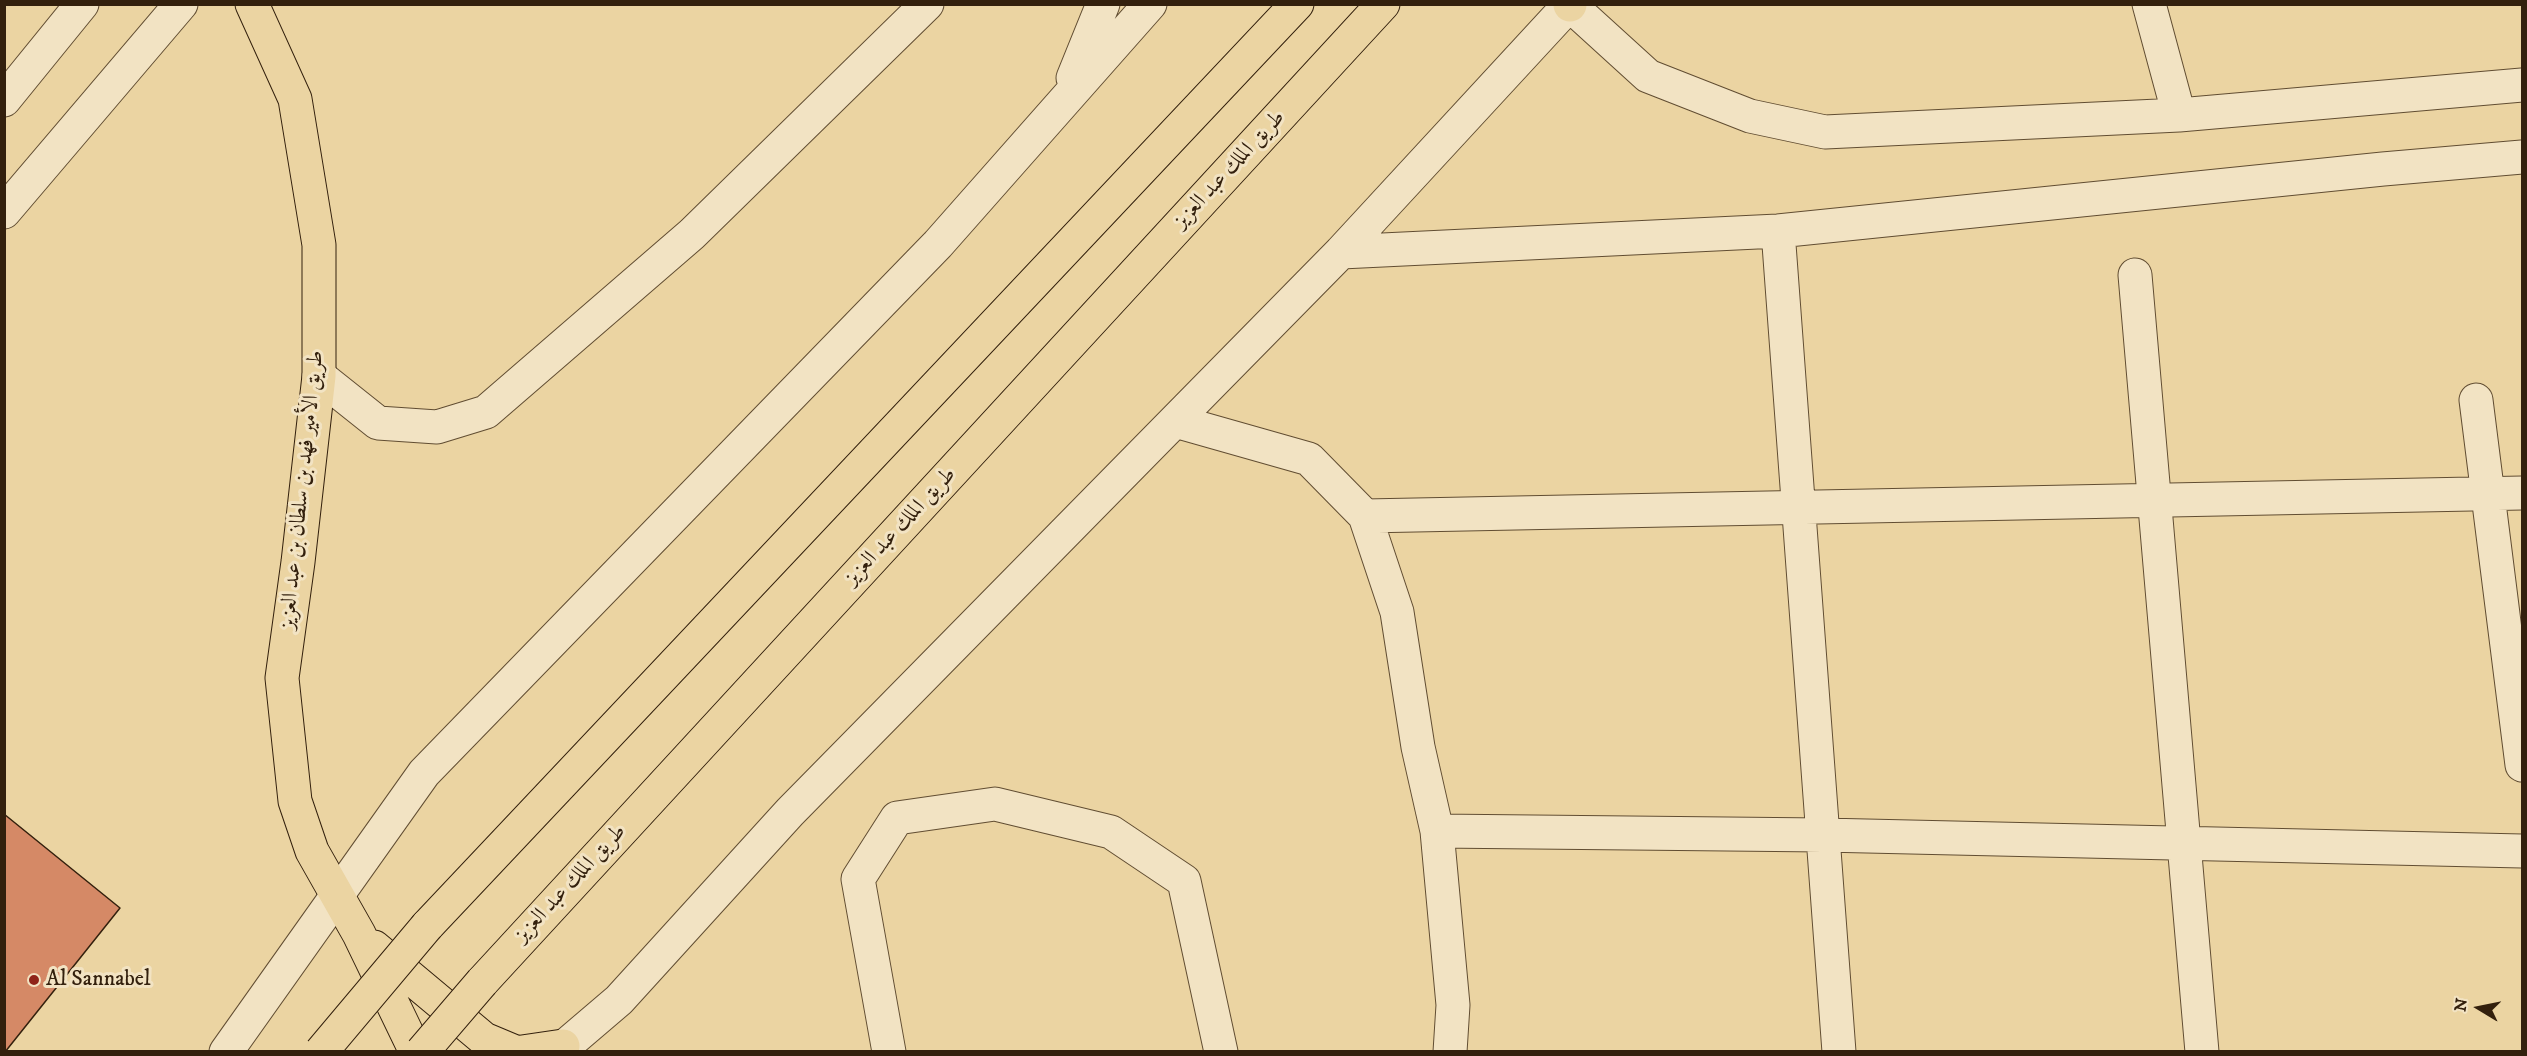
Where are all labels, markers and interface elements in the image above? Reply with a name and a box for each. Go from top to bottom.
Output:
street label: طريق الملك عبد العزيز [1169,105,1291,235]
street label: طريق الأمير فهد بن سلطان بن عبد العزيز [275,349,331,631]
street label: طريق الملك عبد العزيز [840,462,962,592]
street label: طريق الملك عبد العزيز [510,819,632,949]
place label: Al Sannabel [46,967,151,993]
marker: Al Sannabel [27,973,41,987]
north arrow [2449,978,2509,1038]
text: N [2450,997,2472,1013]

